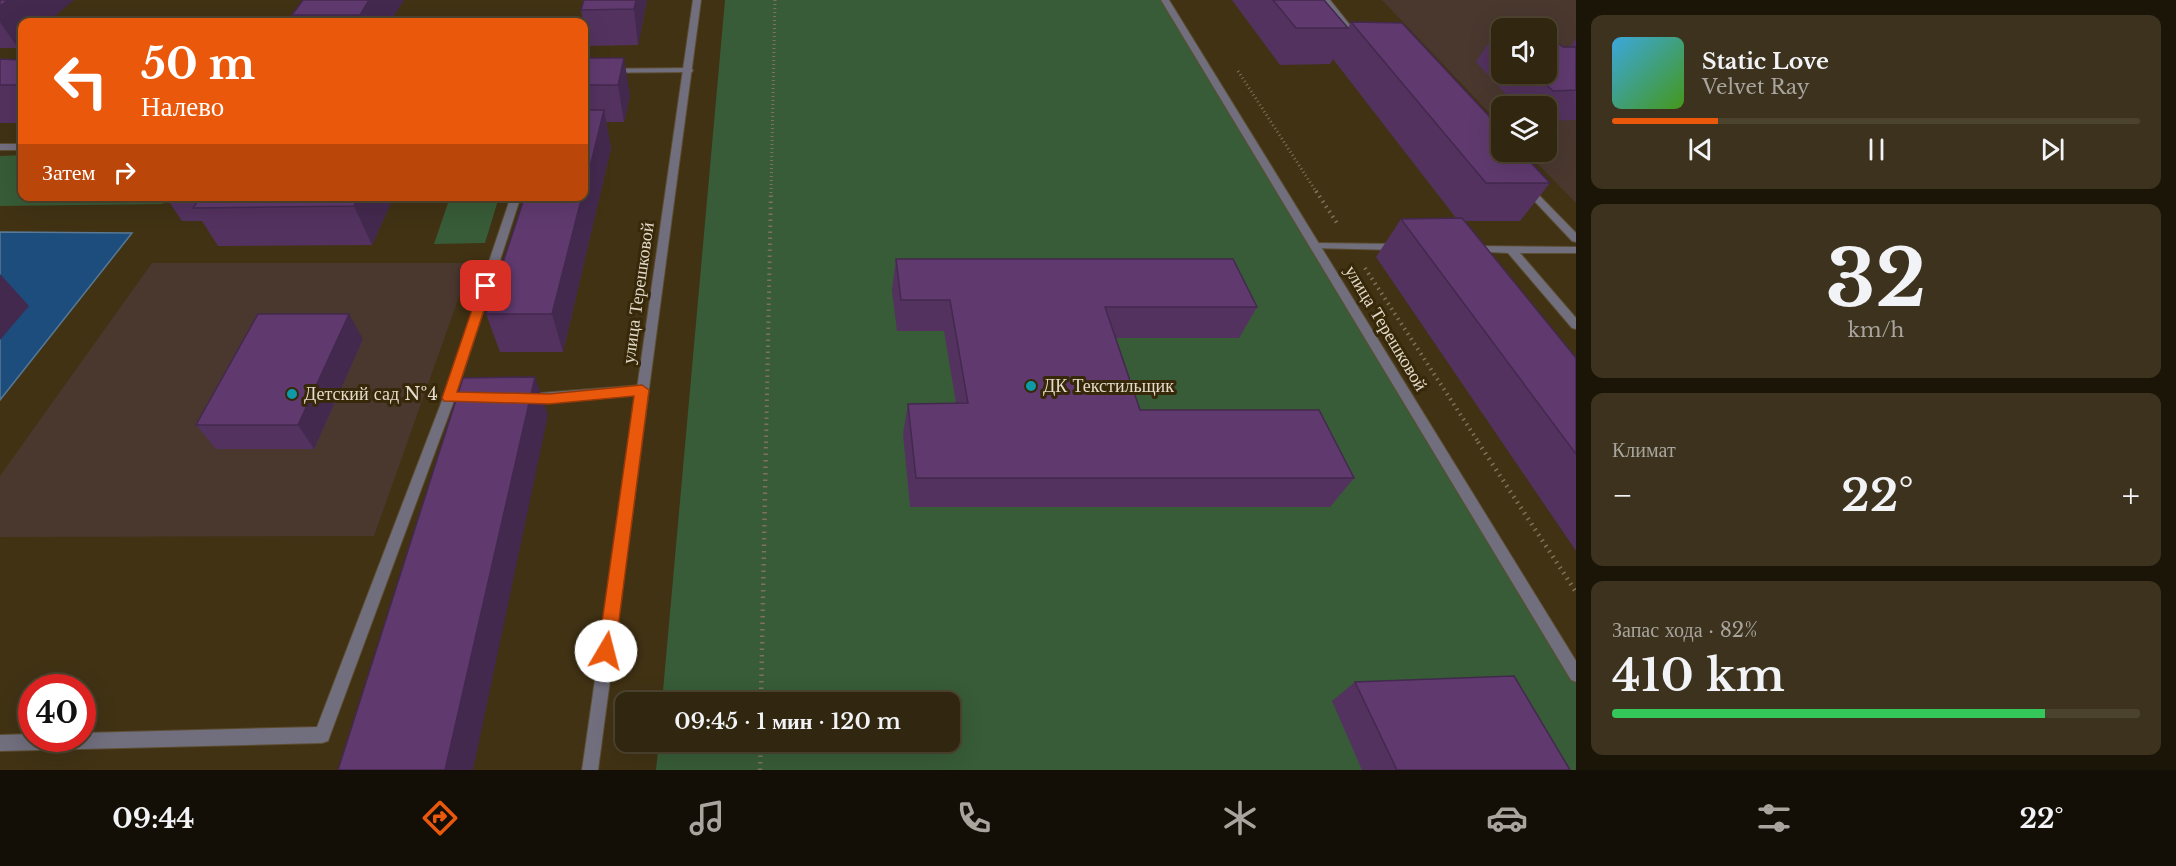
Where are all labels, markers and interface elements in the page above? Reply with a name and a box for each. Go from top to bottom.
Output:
map controls [1491,18,1557,162]
button: sound [1491,18,1557,84]
text: 50 m [141,38,255,90]
icon: left [42,42,120,120]
text: Static Love [1702,48,1829,75]
text: Velvet Ray [1702,75,1810,99]
text: Налево [141,90,224,123]
button: layers [1491,96,1557,162]
icon: previous [1684,133,1717,166]
icon: pause [1860,133,1893,166]
icon: next [2036,133,2069,166]
icon: right [108,156,141,189]
text: Затем [42,159,96,186]
street label: улица Терешковой [617,221,659,365]
text: 32 [1826,230,1926,327]
pin [460,260,511,311]
street label: улица Терешковой [1340,261,1432,395]
icon: arrive [469,269,502,302]
text: km/h [1848,318,1904,342]
place label: ДК Текстильщик [1043,375,1174,397]
marker: ДК Текстильщик [1024,379,1038,393]
place label: Детский сад №4 [304,383,438,405]
marker: Детский сад №4 [285,387,299,401]
text: Климат [1612,438,1676,462]
text: 22° [1841,467,1914,523]
text: − [1612,475,1633,516]
text: + [2122,475,2140,516]
text: Запас хода · 82% [1612,618,1758,642]
position arrow [574,619,638,683]
text: 410 km [1612,647,1785,703]
speed limit sign: 40 [18,674,96,752]
text: 09:45 · 1 мин · 120 m [674,708,901,735]
icon: directions [419,797,461,839]
icon: music [686,797,728,839]
icon: phone [953,797,995,839]
icon: climate [1219,797,1261,839]
icon: car [1486,797,1528,839]
icon: filters [1753,797,1795,839]
text: 09:44 [112,802,194,835]
text: 22° [2019,802,2064,835]

